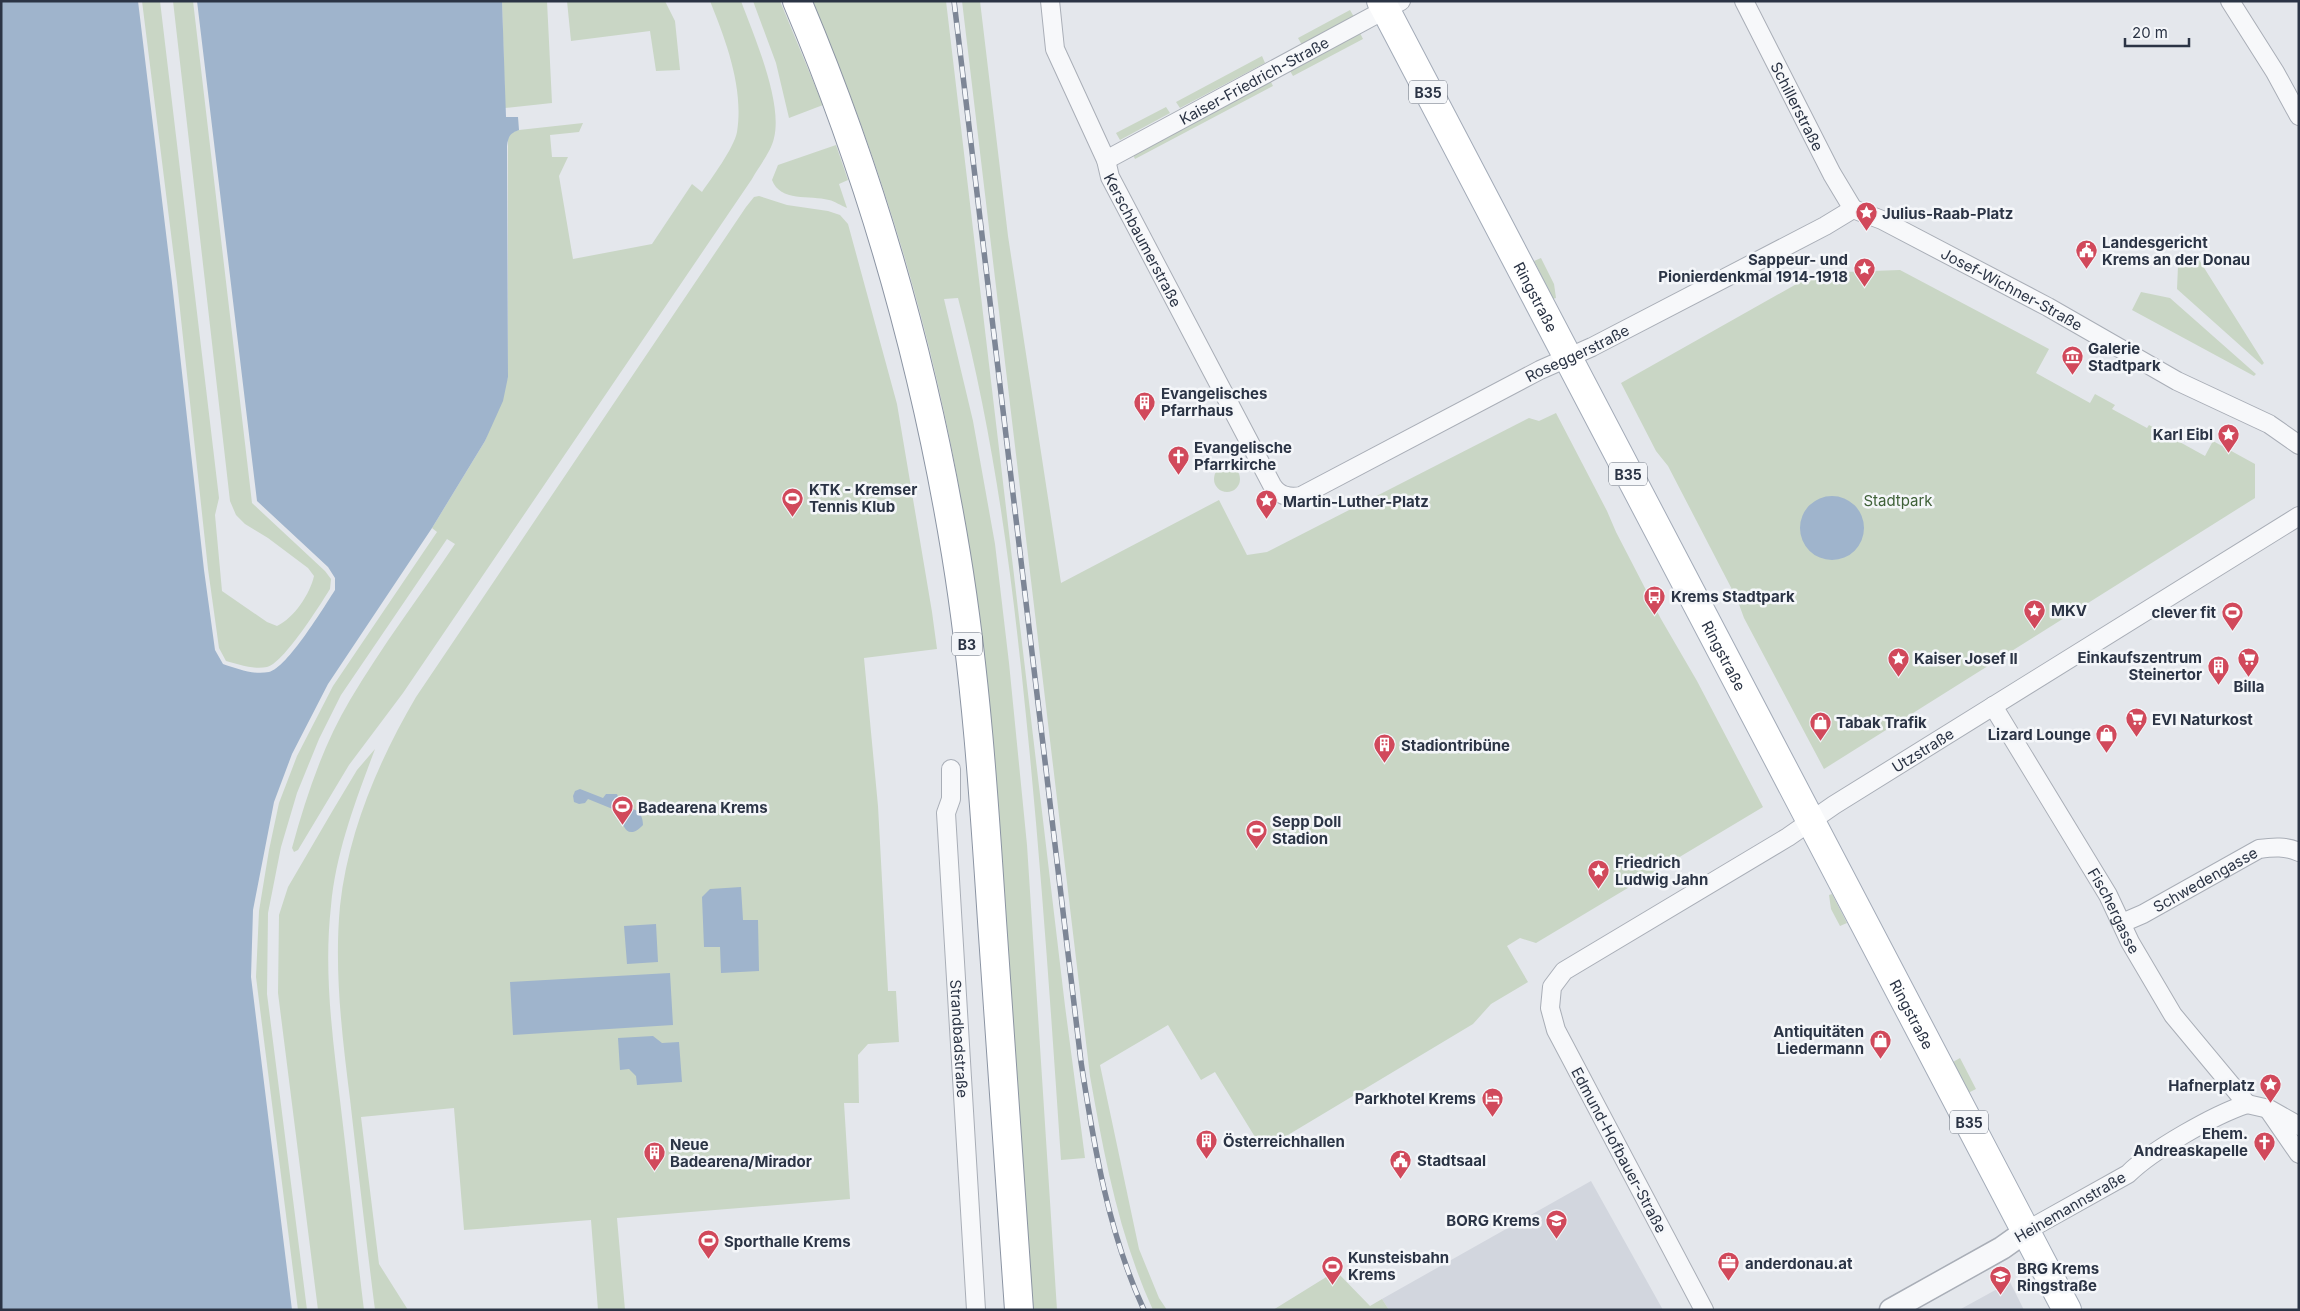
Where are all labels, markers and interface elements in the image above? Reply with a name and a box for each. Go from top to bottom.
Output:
scale bar [2125,15,2189,47]
text: 20 m [2132,23,2168,42]
street label: Kaiser-Friedrich-Straße [1176,32,1332,128]
street label: Schillerstraße [1767,58,1828,154]
road number: B35 [1409,80,1447,104]
street label: Kerschbaumerstraße [1100,170,1186,310]
place icon: Julius-Raab-Platz [1854,201,1878,232]
place label: Julius-Raab-Platz [1882,204,2013,223]
place label: Landesgericht Krems an der Donau [2102,233,2250,269]
public building icon: Landesgericht Krems an der Donau [2074,239,2098,270]
street label: Josef-Wichner-Straße [1938,243,2086,334]
place label: Sappeur- und Pionierdenkmal 1914-1918 [1658,250,1848,286]
place icon: Sappeur- und Pionierdenkmal 1914-1918 [1852,256,1876,287]
street label: Ringstraße [1510,259,1562,335]
street label: Roseggerstraße [1522,320,1632,386]
place label: Galerie Stadtpark [2088,339,2161,375]
museum icon: Galerie Stadtpark [2060,345,2084,376]
place label: Evangelisches Pfarrhaus [1161,384,1267,420]
building icon: Evangelisches Pfarrhaus [1133,390,1157,421]
place icon: Karl Eibl [2217,422,2241,453]
place label: Karl Eibl [2153,425,2213,444]
place label: Evangelische Pfarrkirche [1194,438,1292,474]
church icon: Evangelische Pfarrkirche [1166,444,1190,475]
road number: B35 [1609,462,1647,486]
place label: KTK - Kremser Tennis Klub [809,480,917,516]
sports icon: KTK - Kremser Tennis Klub [781,486,805,517]
place icon: Martin-Luther-Platz [1255,489,1279,520]
park label: Stadtpark [1863,491,1933,510]
place label: Martin-Luther-Platz [1283,492,1429,511]
bus stop icon: Krems Stadtpark [1643,584,1667,615]
place label: Krems Stadtpark [1671,587,1795,606]
place icon: MKV [2023,598,2047,629]
sports icon: clever fit [2220,600,2244,631]
place label: MKV [2051,601,2087,620]
place label: clever fit [2151,603,2217,622]
street label: Ringstraße [1698,617,1750,694]
road number: B3 [952,633,982,656]
place icon: Kaiser Josef II [1886,646,1910,677]
supermarket icon: Billa [2237,646,2261,677]
place label: Einkaufszentrum Steinertor [2077,648,2202,684]
place label: Kaiser Josef II [1914,649,2018,668]
building icon: Einkaufszentrum Steinertor [2206,654,2230,685]
place label: Billa [2234,677,2264,696]
supermarket icon: EVI Naturkost [2124,707,2148,738]
shop icon: Tabak Trafik [1808,710,1832,741]
place label: EVI Naturkost [2152,710,2253,729]
place label: Tabak Trafik [1836,713,1927,732]
shop icon: Lizard Lounge [2095,722,2119,753]
street label: Utzstraße [1888,724,1957,776]
place label: Lizard Lounge [1988,725,2091,744]
building icon: Stadiontribüne [1373,733,1397,764]
place label: Stadiontribüne [1401,736,1510,755]
sports icon: Badearena Krems [610,795,634,826]
place label: Badearena Krems [638,798,768,817]
place label: Sepp Doll Stadion [1272,812,1341,848]
sports icon: Sepp Doll Stadion [1244,818,1268,849]
street label: Schwedengasse [2149,842,2261,916]
place label: Friedrich Ludwig Jahn [1615,853,1708,889]
place icon: Friedrich Ludwig Jahn [1587,859,1611,890]
street label: Fischergasse [2084,864,2144,957]
street label: Ringstraße [1886,976,1938,1052]
street label: Strandbadstraße [947,979,973,1098]
place label: Antiquitäten Liedermann [1773,1022,1864,1058]
shop icon: Antiquitäten Liedermann [1868,1028,1892,1059]
street label: Edmund-Hofbauer-Straße [1567,1064,1671,1236]
place icon: Hafnerplatz [2259,1073,2283,1104]
place label: Hafnerplatz [2168,1076,2255,1095]
hotel icon: Parkhotel Krems [1480,1086,1504,1117]
place label: Parkhotel Krems [1355,1089,1476,1108]
road number: B35 [1950,1110,1988,1134]
place label: Ehem. Andreaskapelle [2133,1124,2248,1160]
building icon: Österreichhallen [1195,1129,1219,1160]
church icon: Ehem. Andreaskapelle [2252,1130,2276,1161]
place label: Österreichhallen [1223,1132,1345,1151]
place label: Neue Badearena/Mirador [670,1135,812,1171]
building icon: Neue Badearena/Mirador [642,1141,666,1172]
public building icon: Stadtsaal [1389,1148,1413,1179]
place label: Stadtsaal [1417,1151,1486,1170]
street label: Heinemannstraße [2011,1167,2129,1247]
school or university icon: BORG Krems [1544,1208,1568,1239]
place label: BORG Krems [1446,1211,1540,1230]
sports icon: Sporthalle Krems [696,1229,720,1260]
place label: Sporthalle Krems [724,1232,851,1251]
place label: Kunsteisbahn Krems [1348,1248,1449,1284]
office icon: anderdonau.at [1717,1251,1741,1282]
sports icon: Kunsteisbahn Krems [1320,1254,1344,1285]
place label: anderdonau.at [1745,1254,1853,1273]
place label: BRG Krems Ringstraße [2017,1259,2099,1295]
school or university icon: BRG Krems Ringstraße [1989,1265,2013,1296]

